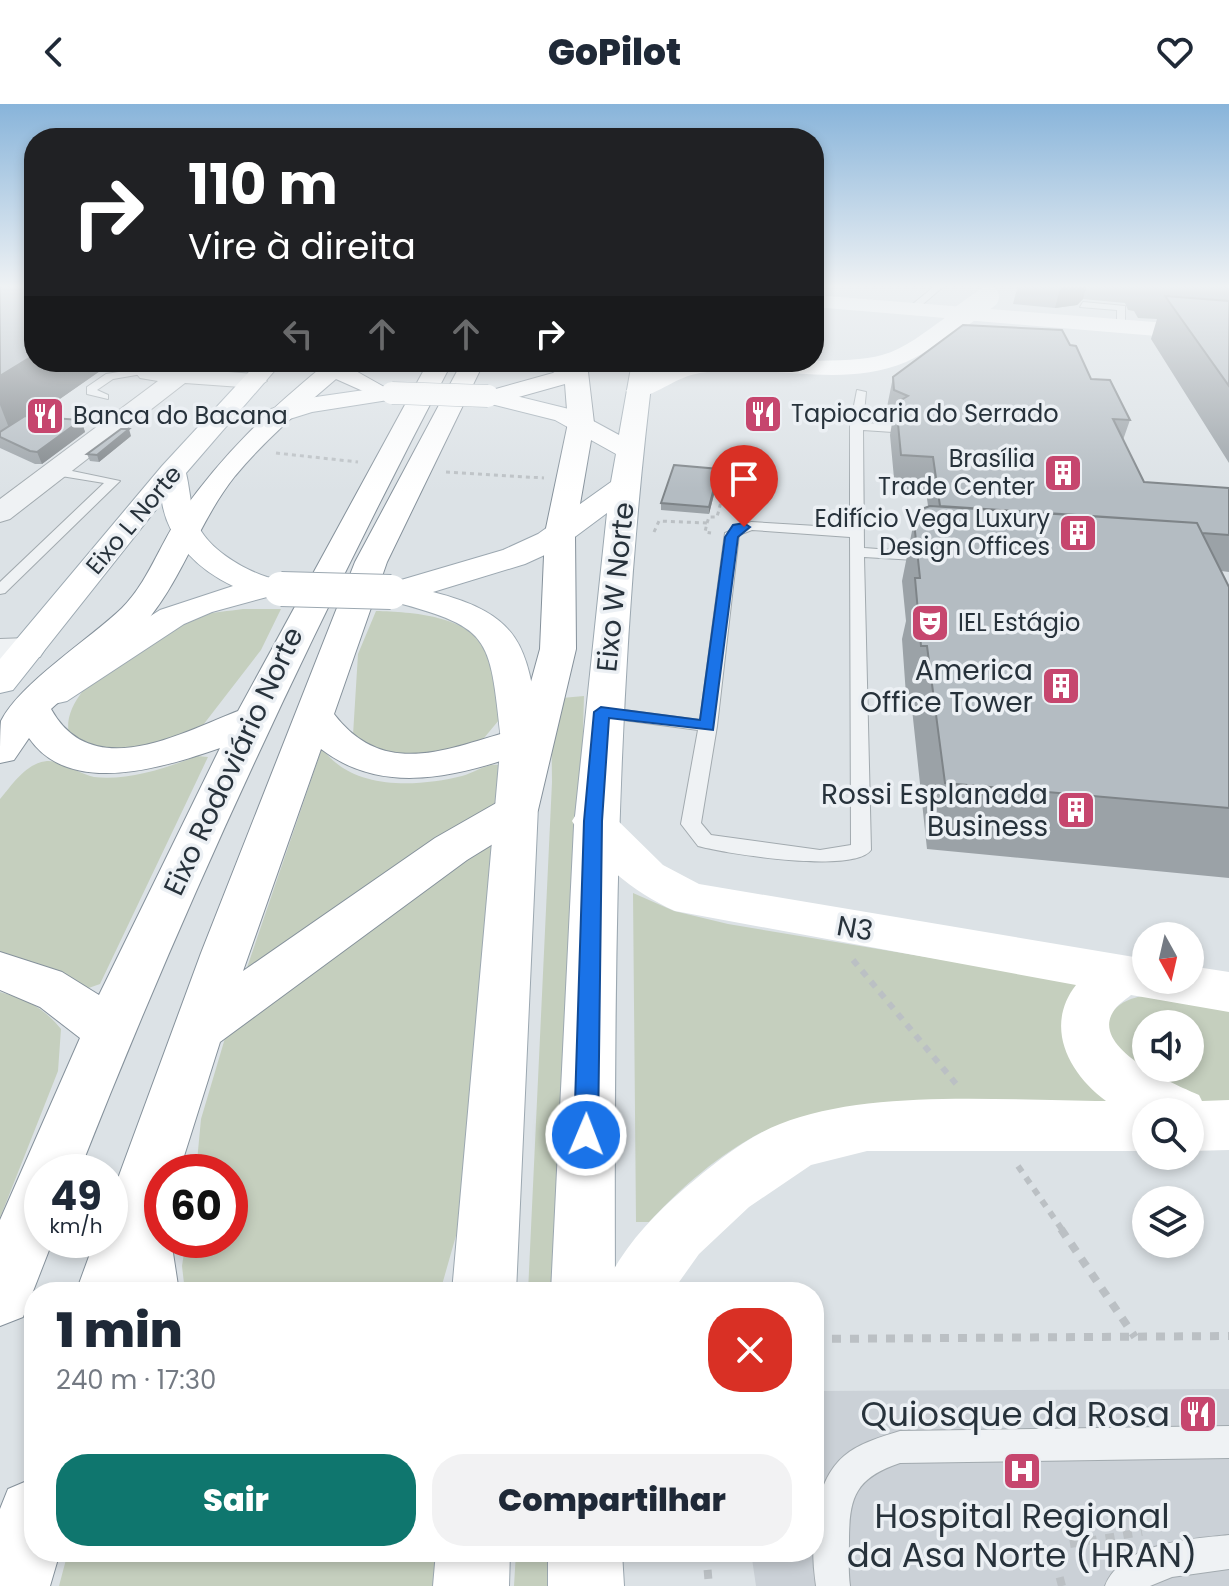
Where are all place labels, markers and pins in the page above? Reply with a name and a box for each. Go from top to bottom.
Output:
restaurant icon: Tapiocaria do Serrado [742,393,784,435]
restaurant icon: Banca do Bacana [24,395,66,437]
place label: Tapiocaria do Serrado [791,397,1059,430]
place label: Banca do Bacana [73,399,288,432]
place label: Brasília Trade Center [878,442,1035,503]
pin [710,445,778,527]
building icon: Brasília Trade Center [1042,452,1084,494]
place label: Edifício Vega Luxury Design Offices [815,502,1050,563]
building icon: Edifício Vega Luxury Design Offices [1057,512,1099,554]
theatre icon: IEL Estágio [909,602,951,644]
place label: IEL Estágio [958,606,1080,639]
place label: America Office Tower [860,651,1033,722]
building icon: America Office Tower [1040,665,1082,707]
place label: Rossi Esplanada Business [821,775,1048,846]
building icon: Rossi Esplanada Business [1055,789,1097,831]
place label: Quiosque da Rosa [860,1390,1170,1438]
restaurant icon: Quiosque da Rosa [1177,1393,1219,1435]
hospital icon: Hospital Regional da Asa Norte (HRAN) [1001,1450,1043,1492]
place label: Hospital Regional da Asa Norte (HRAN) [847,1492,1197,1579]

